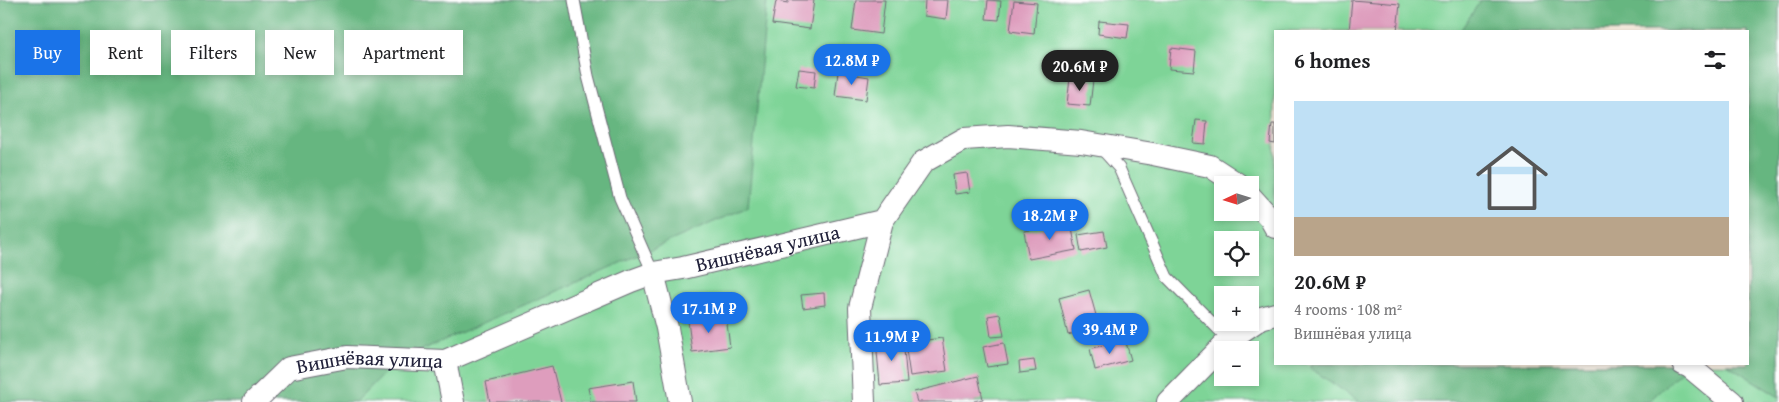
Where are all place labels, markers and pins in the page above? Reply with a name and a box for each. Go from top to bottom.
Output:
pin: 12.8M ₽ [806,44,898,86]
pin: 20.6M ₽ [1034,49,1126,92]
pin: 18.2M ₽ [1004,198,1096,241]
pin: 17.1M ₽ [663,292,755,334]
pin: 39.4M ₽ [1064,312,1156,355]
pin: 11.9M ₽ [846,320,938,362]

